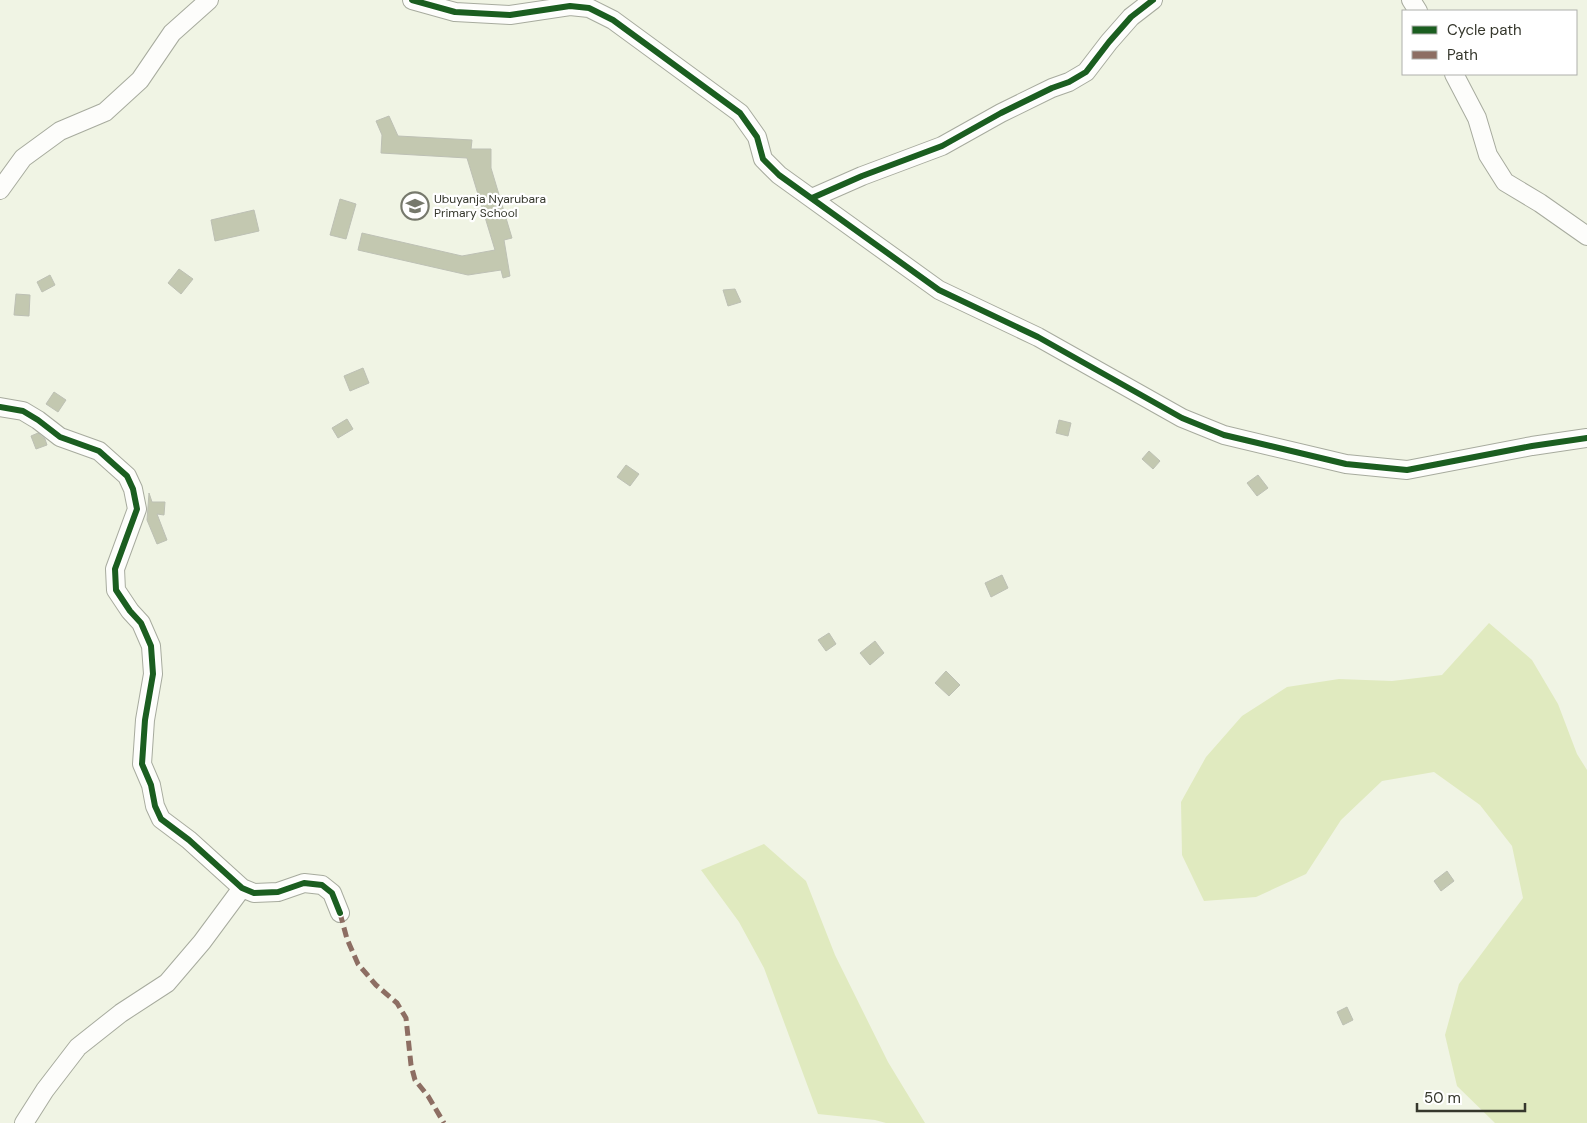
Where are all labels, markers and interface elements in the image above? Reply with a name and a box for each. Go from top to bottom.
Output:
legend [1402,10,1577,75]
text: Cycle path [1447,20,1522,40]
text: Path [1447,45,1478,65]
school or university icon: Ubuyanja Nyarubara Primary School [400,191,430,221]
place label: Ubuyanja Nyarubara Primary School [434,191,546,221]
scale bar [1417,1080,1524,1112]
text: 50 m [1424,1088,1461,1108]

